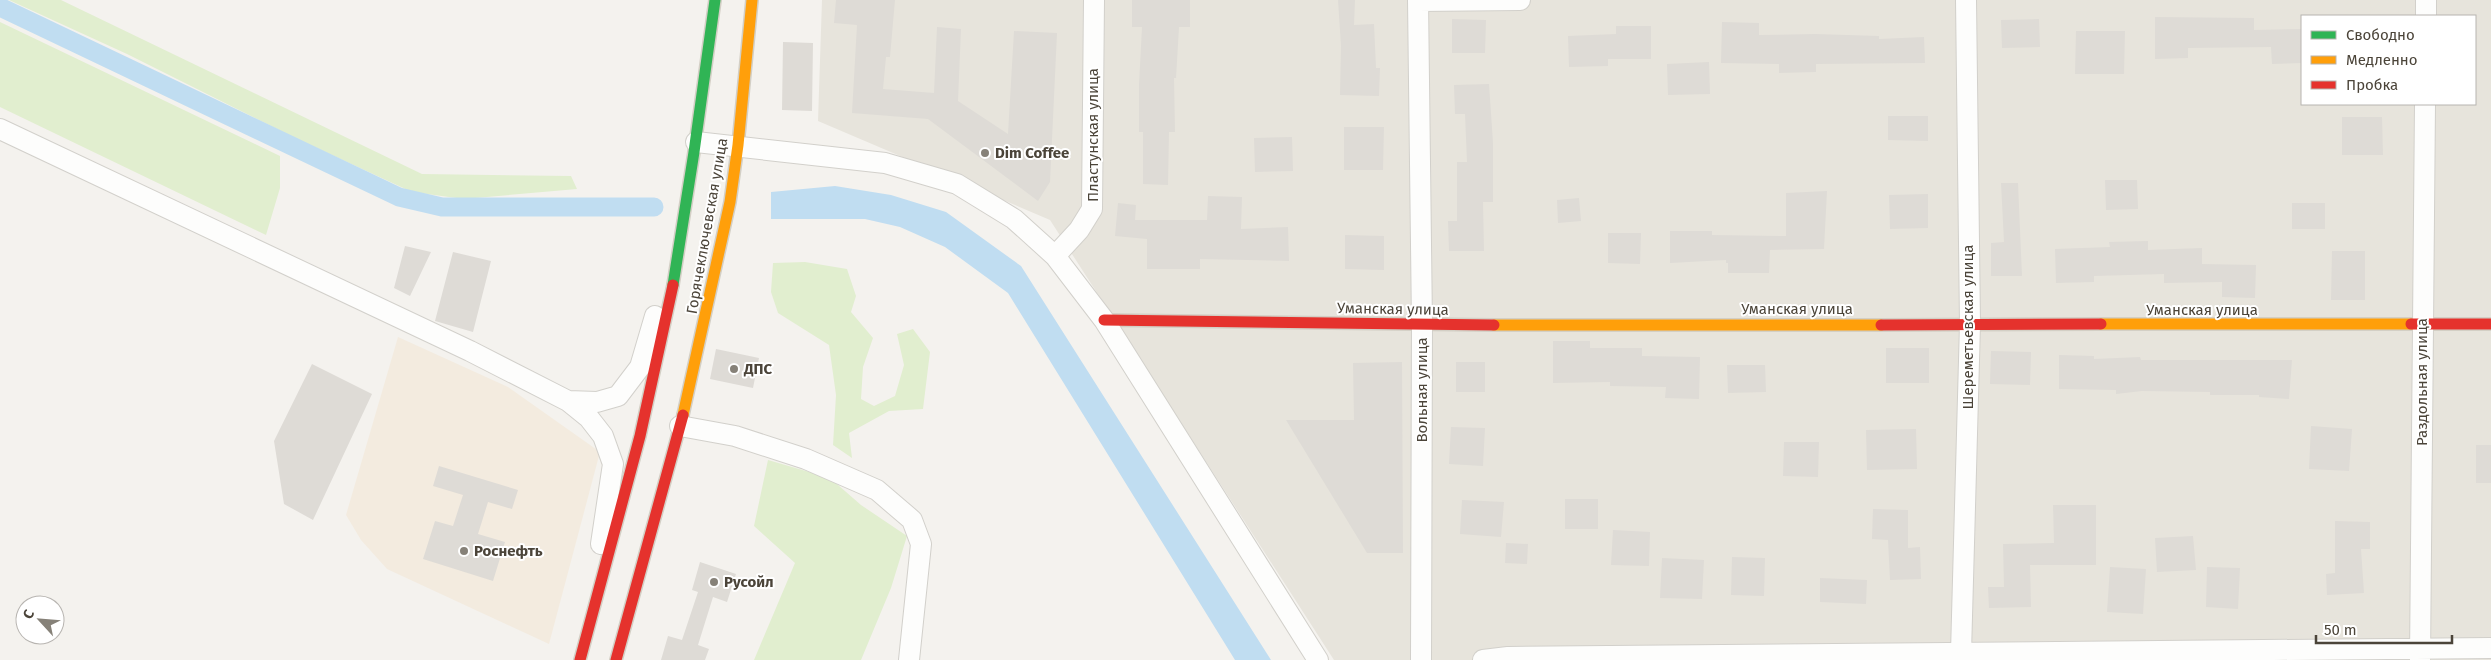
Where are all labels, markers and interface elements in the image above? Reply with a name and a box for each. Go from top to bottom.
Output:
legend [2301,15,2476,105]
text: Свободно [2346,26,2415,44]
text: Медленно [2346,51,2418,69]
street label: Пластунская улица [1084,68,1102,202]
text: Пробка [2346,76,2398,94]
street label: Горячеключевская улица [683,137,731,315]
place label: Dim Coffee [995,144,1069,162]
marker: Dim Coffee [979,147,991,159]
street label: Шереметьевская улица [1959,244,1977,410]
street label: Уманская улица [1337,299,1449,319]
street label: Уманская улица [1741,300,1853,318]
street label: Уманская улица [2146,301,2258,319]
street label: Раздольная улица [2413,318,2431,446]
street label: Вольная улица [1413,337,1431,443]
place label: ДПС [743,360,772,378]
marker: ДПС [728,363,740,375]
place label: Роснефть [474,542,543,560]
marker: Роснефть [458,545,470,557]
place label: Русойл [724,573,774,591]
marker: Русойл [708,576,720,588]
north arrow [15,595,65,645]
text: С [19,607,38,622]
scale bar [2316,612,2452,644]
text: 50 m [2324,621,2357,639]

